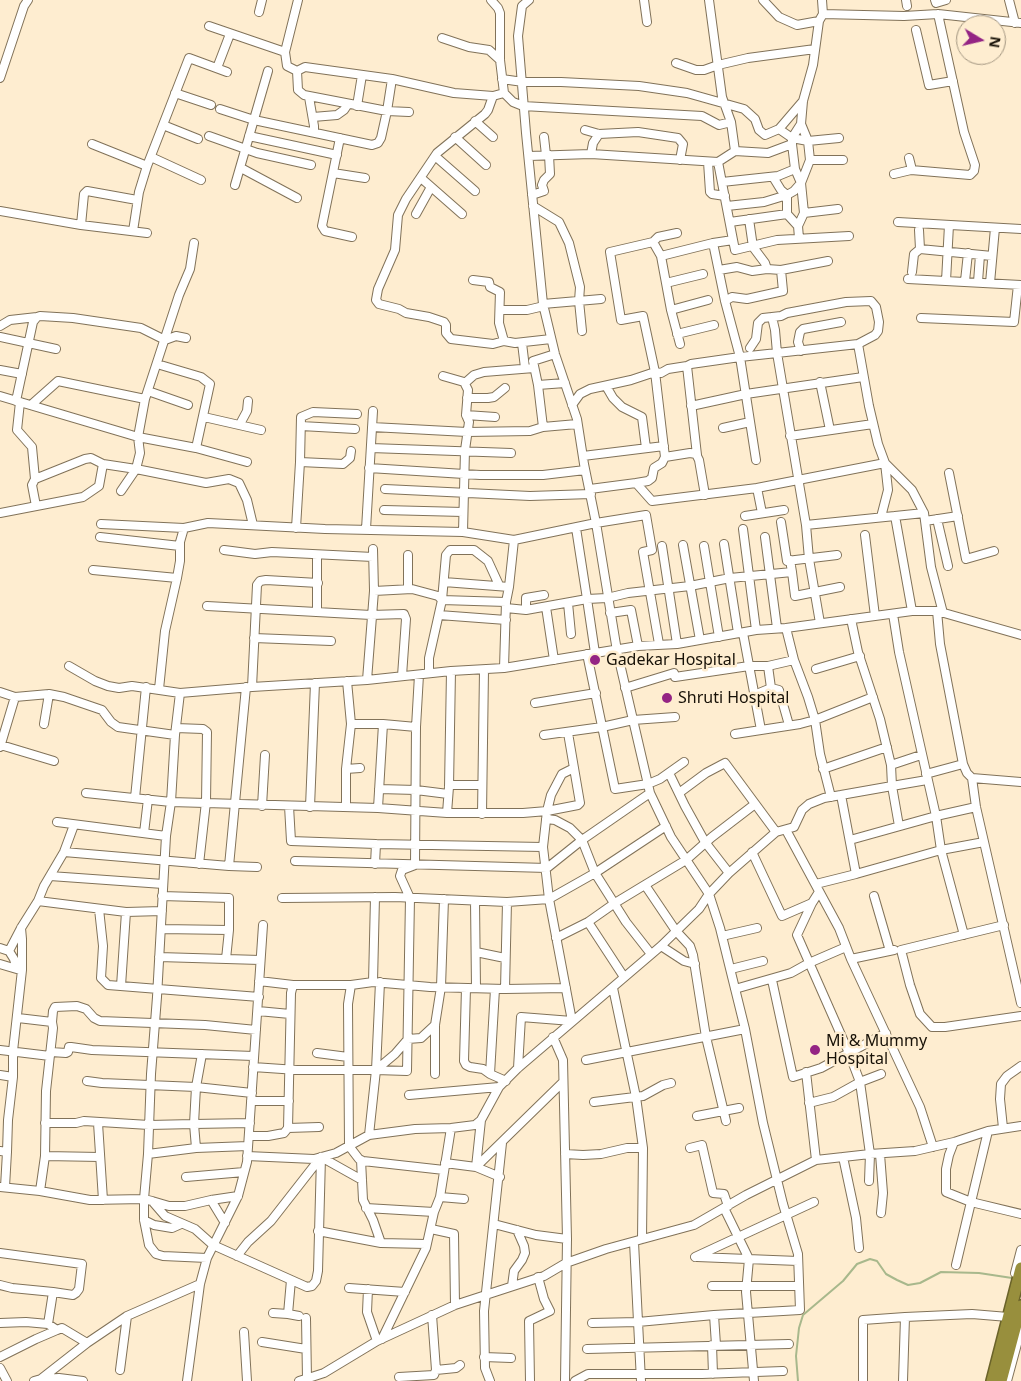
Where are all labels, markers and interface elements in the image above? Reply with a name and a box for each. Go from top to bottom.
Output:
north arrow [956,15,1006,65]
text: N [985,35,1006,49]
place label: Gadekar Hospital [606,650,736,670]
marker: Gadekar Hospital [588,653,602,667]
place label: Shruti Hospital [678,688,789,708]
marker: Shruti Hospital [660,691,674,705]
place label: Mi & Mummy Hospital [826,1031,927,1069]
marker: Mi & Mummy Hospital [808,1043,822,1057]

